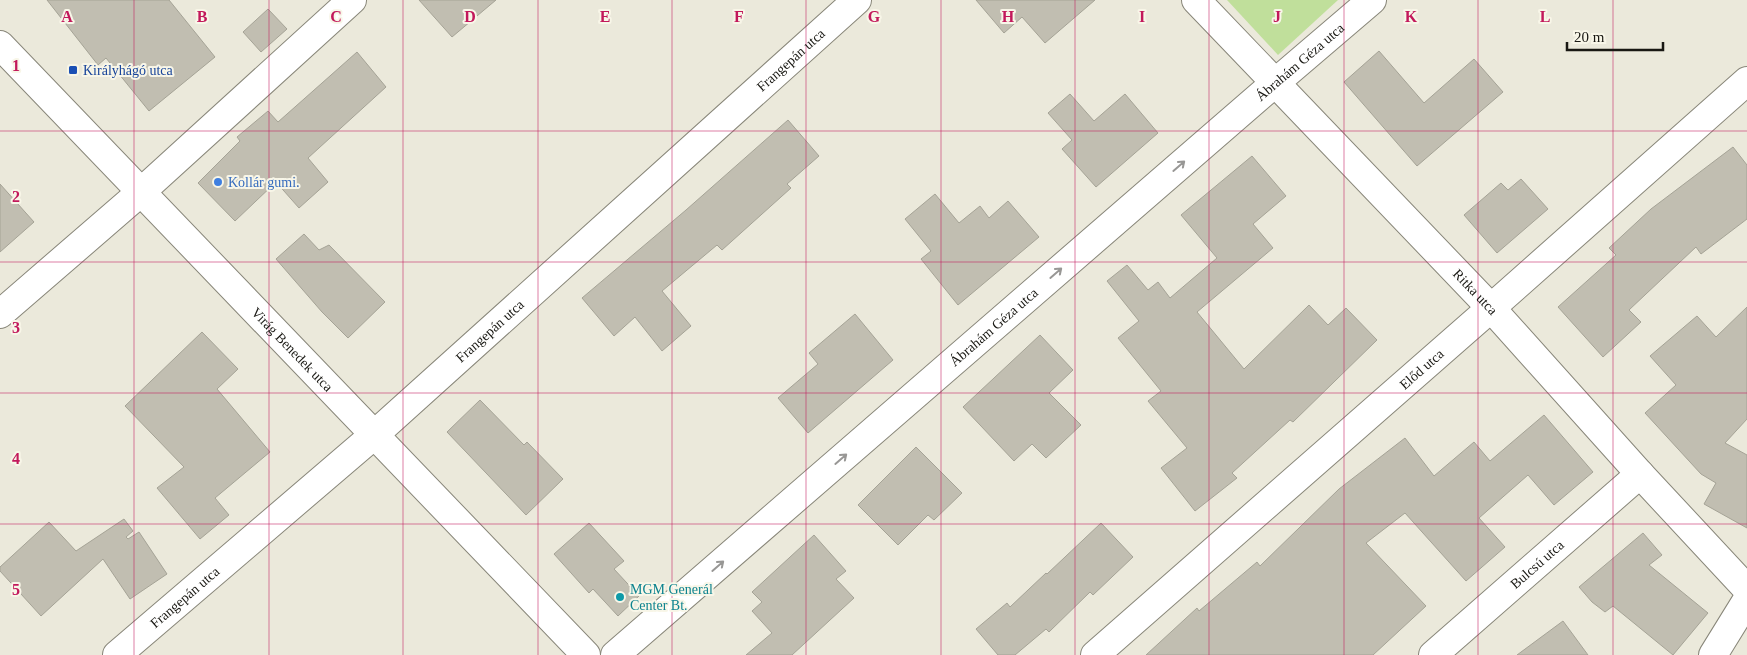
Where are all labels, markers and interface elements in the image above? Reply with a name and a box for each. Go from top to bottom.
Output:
text: A [61,8,73,25]
text: B [197,8,208,25]
text: C [330,8,342,25]
text: D [464,8,476,25]
text: E [600,8,610,25]
text: F [734,8,744,25]
text: G [868,8,881,25]
text: H [1002,8,1015,25]
text: I [1139,8,1145,25]
text: J [1273,8,1281,25]
text: K [1405,8,1418,25]
text: L [1540,8,1550,25]
street label: Ábrahám Géza utca [1252,20,1348,104]
scale bar [1567,20,1663,52]
street label: Frangepán utca [754,25,829,94]
text: 20 m [1574,29,1605,45]
text: 1 [12,57,20,74]
place label: Királyhágó utca [83,63,174,78]
marker: Királyhágó utca [67,64,79,76]
one-way arrow [1172,160,1185,172]
place label: Kollár gumi. [228,175,300,190]
marker: Kollár gumi. [212,176,224,188]
text: 2 [12,188,20,205]
street label: Ritka utca [1450,266,1501,318]
one-way arrow [1049,267,1062,278]
street label: Ábrahám Géza utca [946,285,1041,369]
street label: Frangepán utca [453,296,528,366]
street label: Virág Benedek utca [248,305,336,395]
text: 3 [12,319,20,336]
street label: Előd utca [1397,346,1447,393]
text: 4 [12,450,20,467]
one-way arrow [834,454,847,465]
street label: Bulcsú utca [1508,537,1567,592]
one-way arrow [711,560,724,571]
street label: Frangepán utca [147,563,223,631]
text: 5 [12,581,20,598]
place label: MGM Generál Center Bt. [630,582,713,613]
marker: MGM Generál Center Bt. [614,591,626,603]

